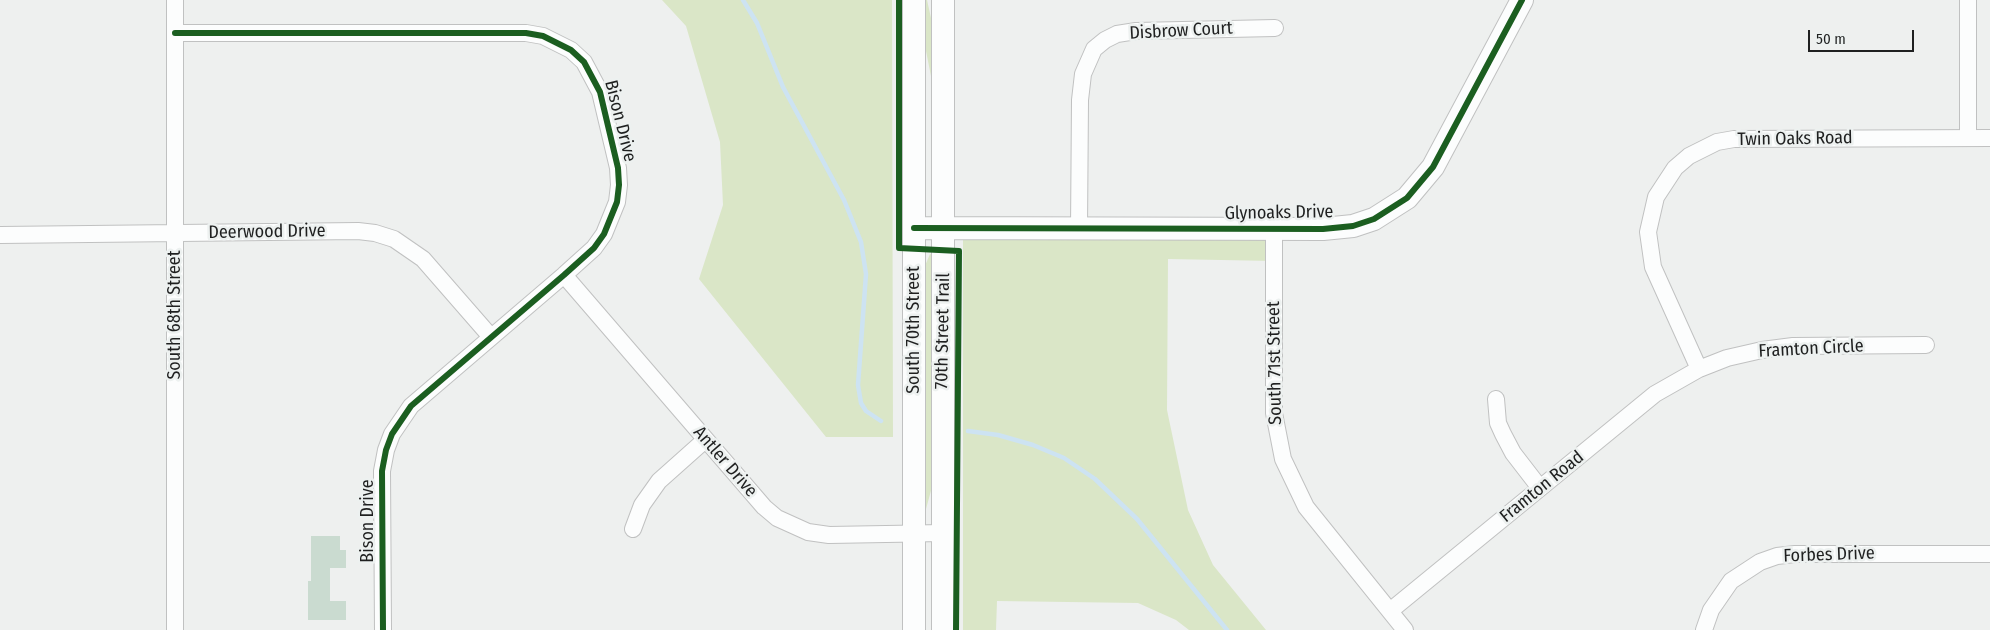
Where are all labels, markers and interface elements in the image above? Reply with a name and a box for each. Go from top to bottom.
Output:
street label: Disbrow Court [1129,18,1233,44]
scale bar [1810,20,1916,52]
text: 50 m [1816,30,1846,48]
street label: Bison Drive [599,78,641,164]
street label: Twin Oaks Road [1737,127,1853,151]
street label: Glynoaks Drive [1224,201,1334,225]
street label: Deerwood Drive [208,220,326,244]
street label: South 68th Street [164,250,186,380]
street label: South 70th Street [903,266,925,394]
street label: 70th Street Trail [931,273,955,389]
street label: South 71st Street [1263,301,1287,425]
street label: Framton Circle [1758,335,1864,363]
street label: Antler Drive [688,422,762,502]
street label: Framton Road [1496,447,1588,527]
street label: Bison Drive [357,479,379,563]
street label: Forbes Drive [1783,543,1875,567]

